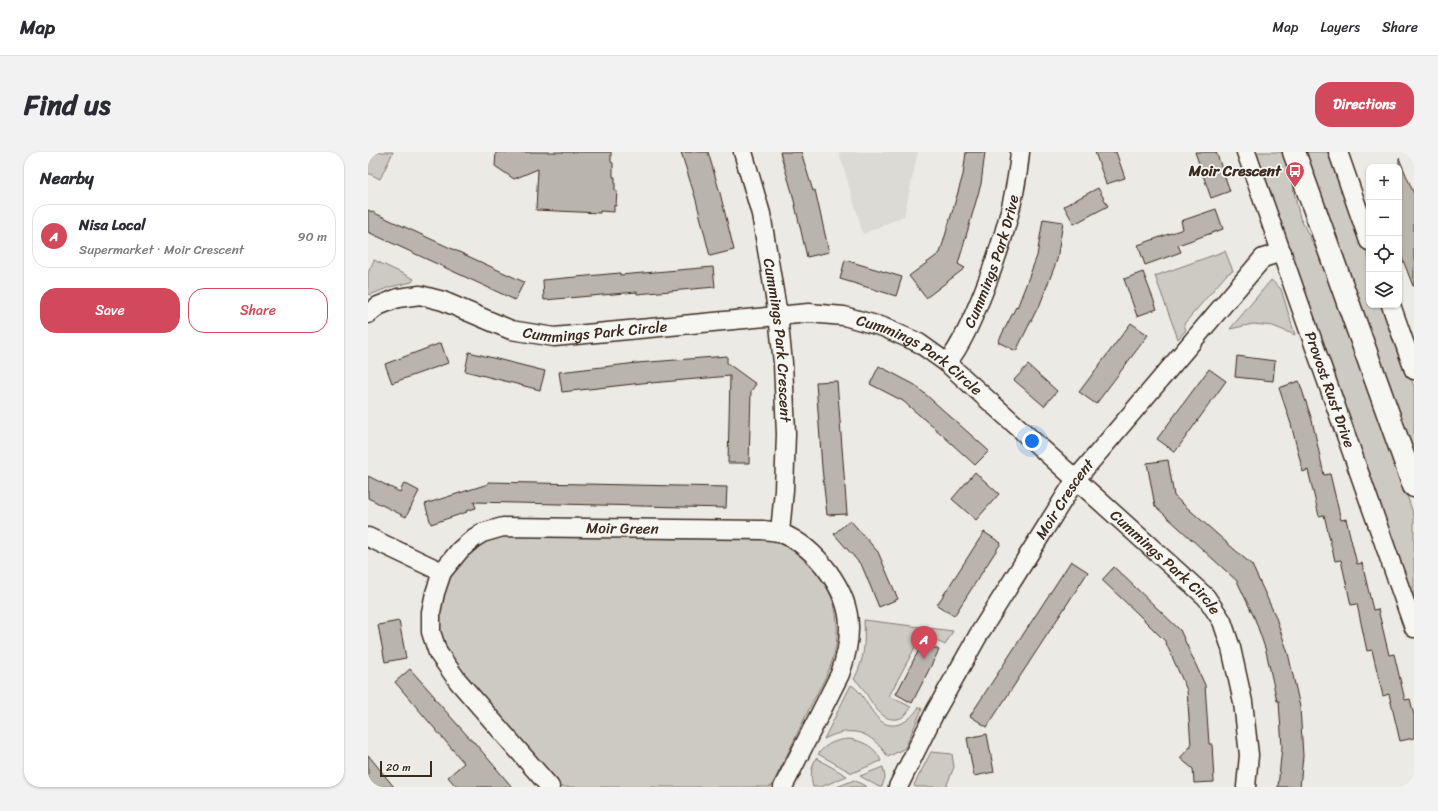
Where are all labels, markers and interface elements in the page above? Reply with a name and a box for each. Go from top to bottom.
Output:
text: Map [20,11,55,44]
text: Map [1273,15,1298,40]
text: Layers [1320,15,1360,40]
text: Share [1382,15,1418,40]
text: Find us [24,80,111,129]
button: Directions [1315,82,1414,127]
place label: Moir Crescent [1188,158,1282,184]
bus stop icon: Moir Crescent [1284,160,1306,188]
text: Nearby [40,163,94,193]
map controls [1366,164,1402,308]
button: + [1366,164,1402,200]
street label: Cummings Park Drive [957,192,1027,332]
button: − [1366,200,1402,236]
text: Nisa Local [79,212,146,238]
text: A [50,225,58,248]
text: 90 m [297,225,327,248]
button: locate [1366,236,1402,272]
text: Supermarket · Moir Crescent [79,238,244,261]
street label: Cummings Park Crescent [756,256,799,424]
button: layers [1366,272,1402,308]
button: Save [40,288,180,333]
button: Share [188,288,328,333]
street label: Cummings Park Circle [853,307,989,402]
street label: Cummings Park Circle [521,313,669,350]
street label: Provost Rust Drive [1297,328,1363,452]
your location [1022,431,1042,451]
street label: Moir Crescent [1028,452,1101,545]
street label: Cummings Park Circle [1104,503,1228,620]
street label: Moir Green [586,515,659,542]
pin: A [911,626,937,659]
text: 20 m [386,758,411,777]
scale bar [380,759,432,778]

